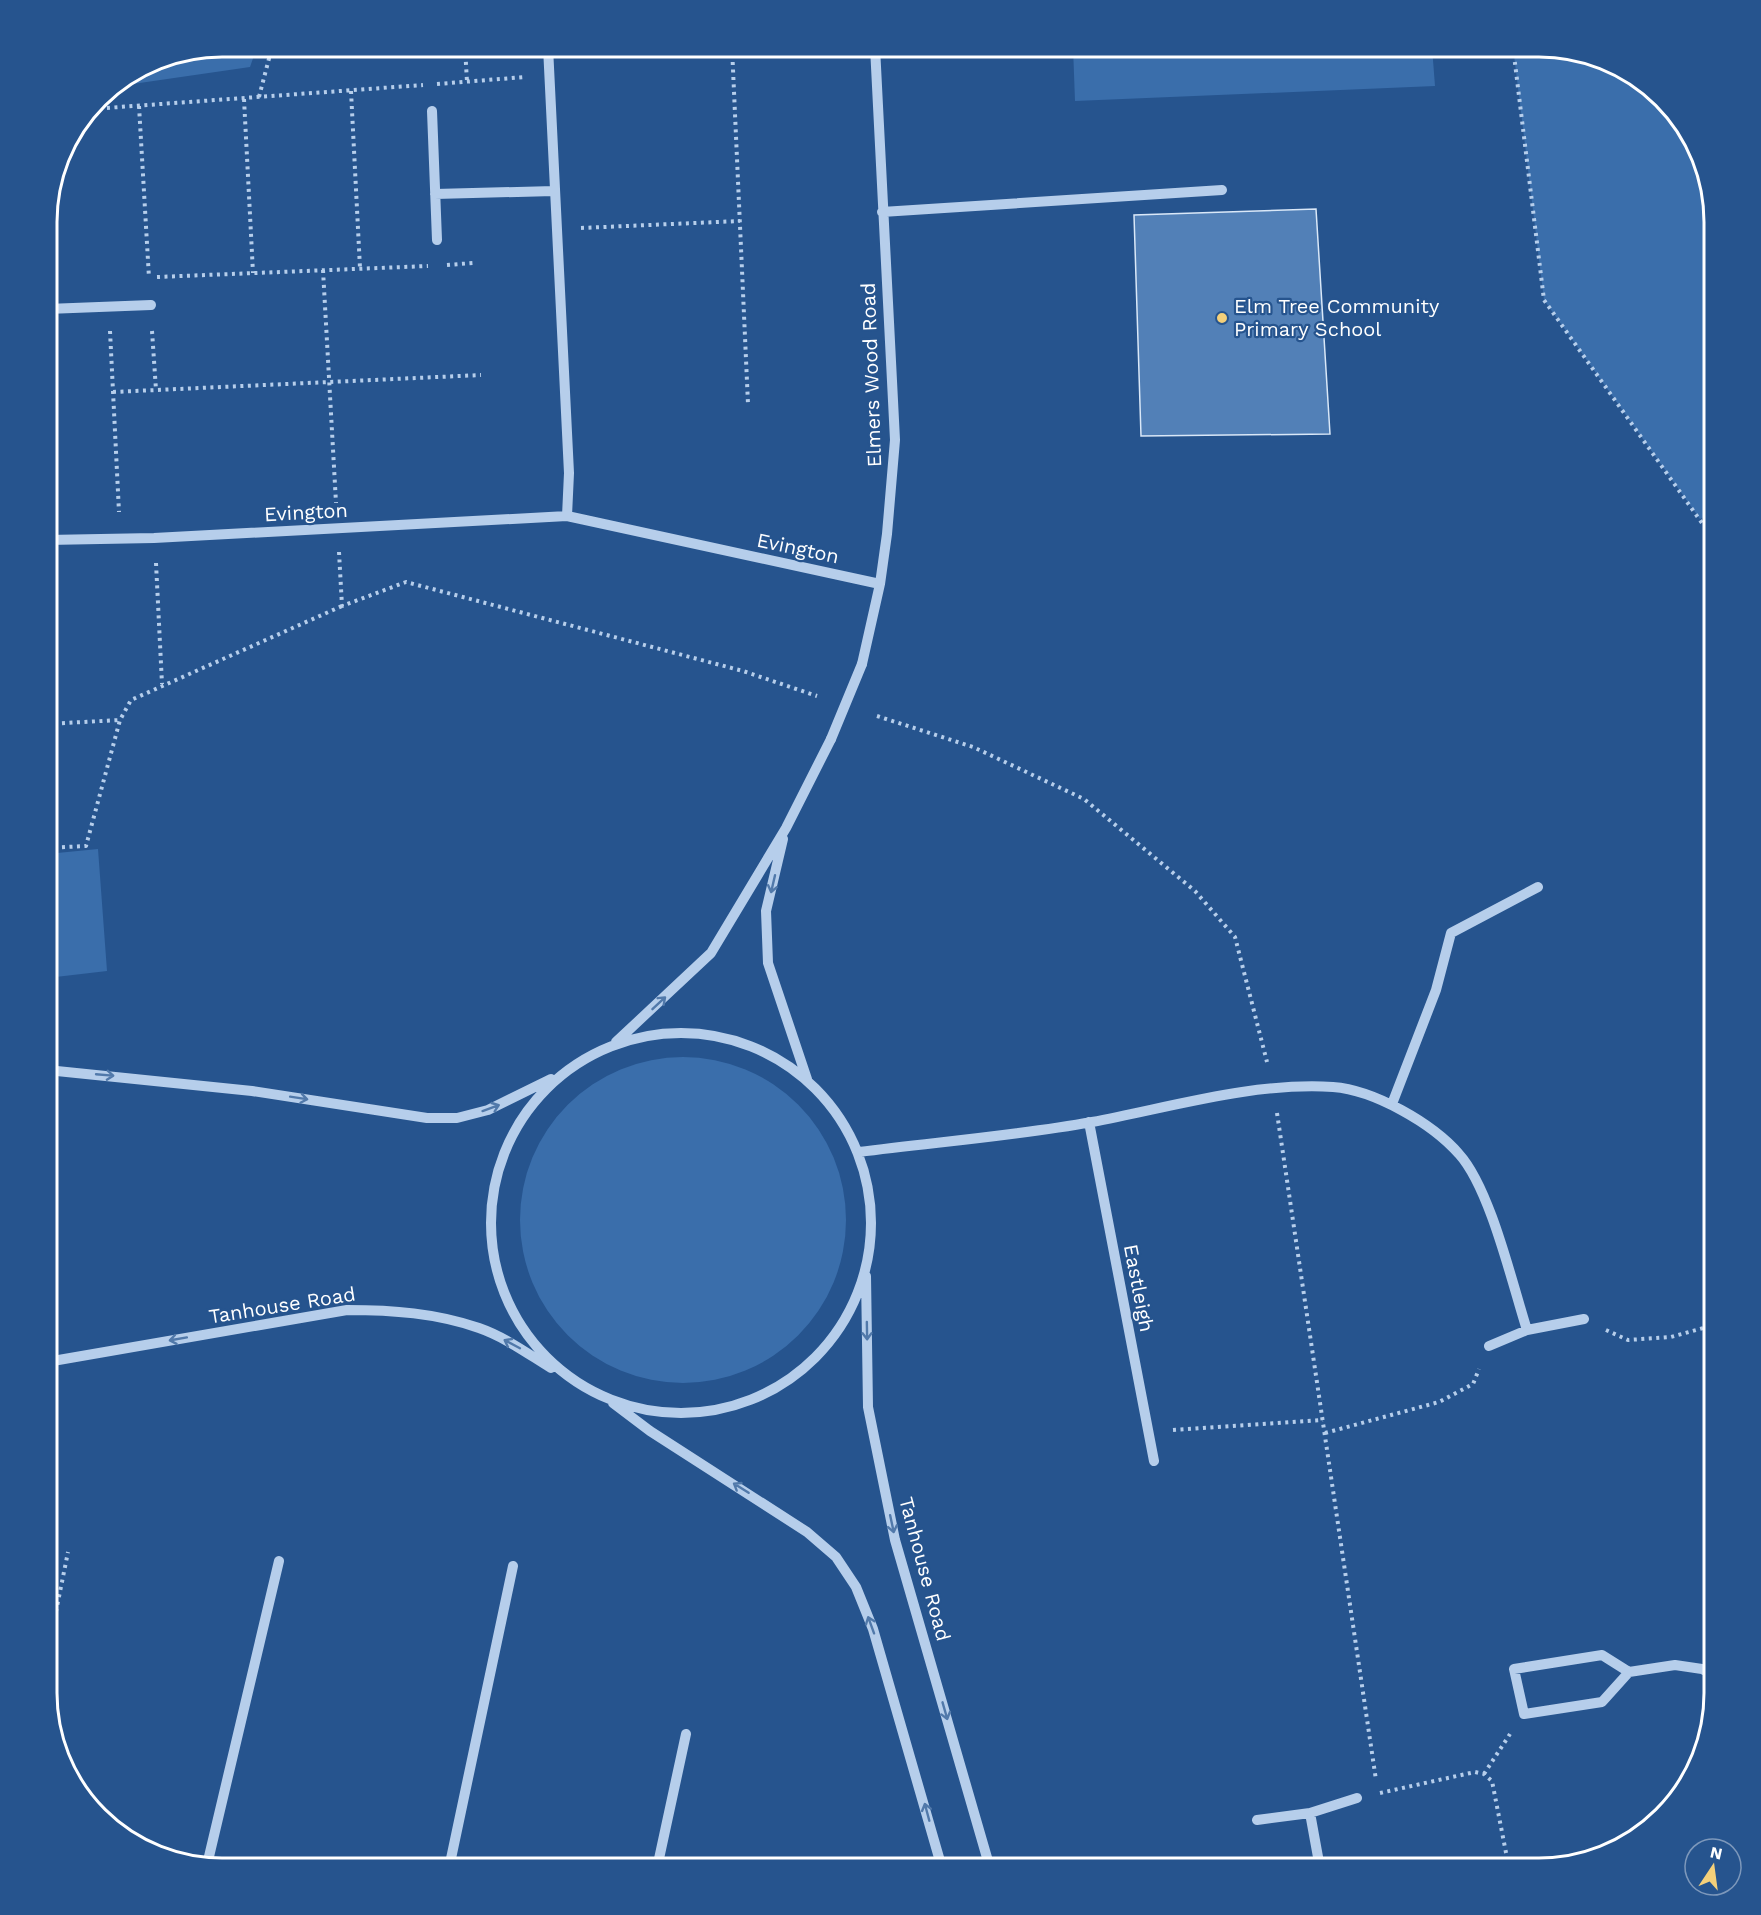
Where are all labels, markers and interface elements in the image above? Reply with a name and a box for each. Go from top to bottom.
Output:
street label: Elmers Wood Road [856,282,886,468]
place label: Elm Tree Community Primary School [1234,294,1440,341]
marker: Elm Tree Community Primary School [1215,311,1229,325]
street label: Evington [264,498,348,526]
street label: Evington [755,528,841,568]
one-way arrow [766,875,778,894]
one-way arrow [651,995,666,1010]
one-way arrow [94,1070,114,1081]
one-way arrow [288,1093,308,1104]
one-way arrow [481,1102,500,1113]
street label: Eastleigh [1119,1242,1159,1334]
street label: Tanhouse Road [207,1282,357,1328]
one-way arrow [861,1321,872,1341]
one-way arrow [169,1334,188,1345]
one-way arrow [504,1338,521,1350]
one-way arrow [733,1482,750,1494]
street label: Tanhouse Road [894,1494,956,1644]
one-way arrow [887,1513,898,1533]
one-way arrow [865,1616,876,1635]
one-way arrow [940,1701,952,1720]
one-way arrow [921,1803,932,1822]
north arrow [1683,1837,1743,1897]
text: N [1708,1842,1724,1863]

